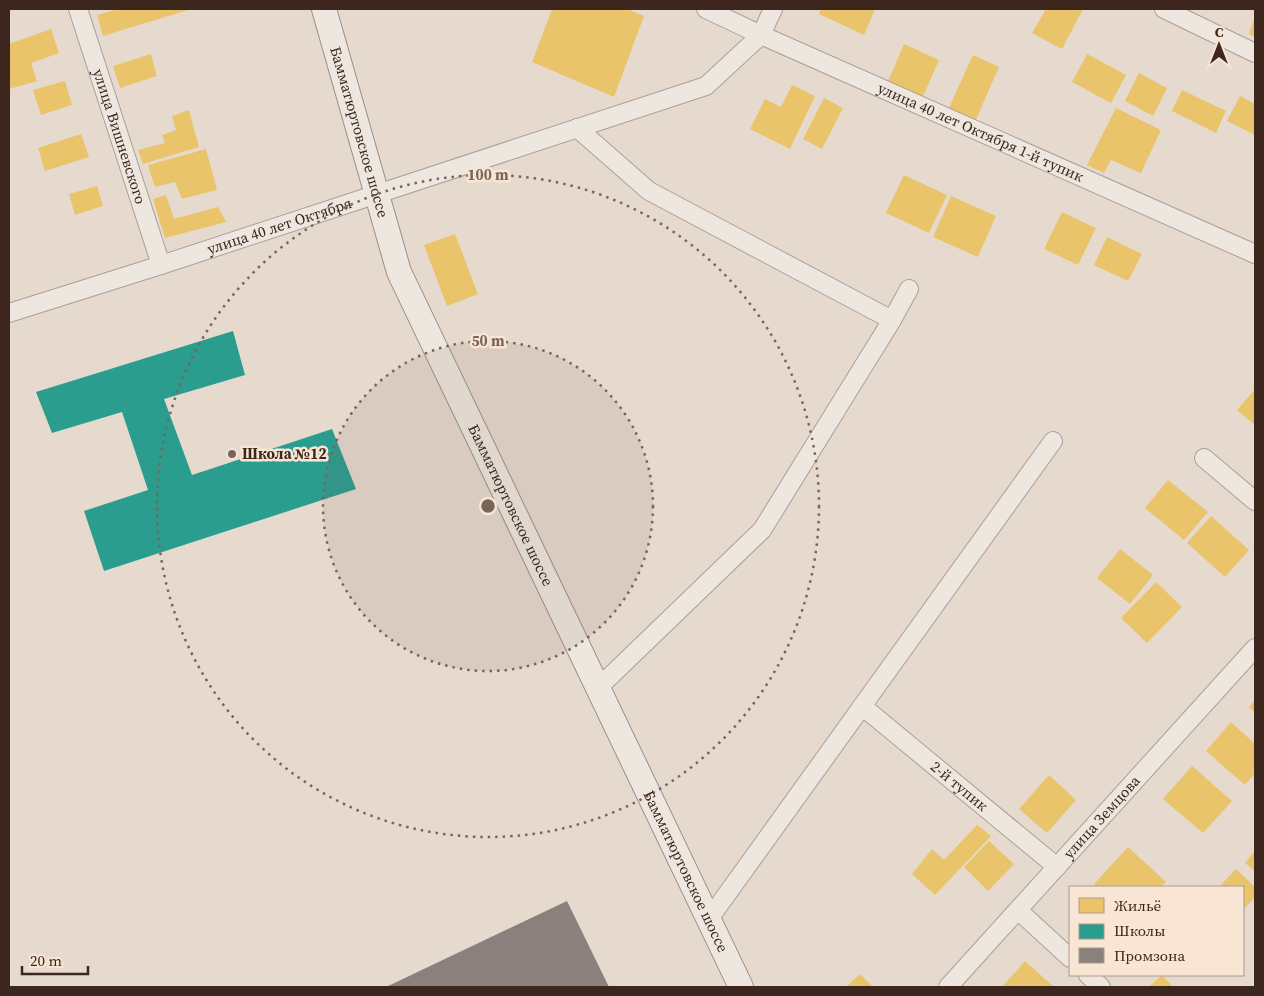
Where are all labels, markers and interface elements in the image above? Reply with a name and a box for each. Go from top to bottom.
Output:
north arrow [1194,20,1244,70]
text: С [1215,22,1224,42]
street label: Бамматюртовское шоссе [325,44,394,220]
street label: улица Вишневского [88,66,152,207]
street label: улица 40 лет Октября 1-й тупик [874,77,1088,187]
text: 100 m [467,164,509,185]
street label: улица 40 лет Октября [204,192,354,259]
text: 50 m [471,330,505,351]
street label: Бамматюртовское шоссе [463,421,559,590]
place label: Школа №12 [242,443,327,464]
marker: Школа №12 [226,448,238,460]
centre of rings [479,497,497,515]
street label: 2-й тупик [926,756,993,816]
street label: улица Земцова [1058,770,1145,863]
street label: Бамматюртовское шоссе [639,787,734,956]
legend [1069,886,1244,976]
text: Жильё [1114,895,1162,916]
text: Школы [1114,920,1165,941]
scale bar [22,944,89,976]
text: Промзона [1114,945,1185,966]
text: 20 m [30,950,62,971]

